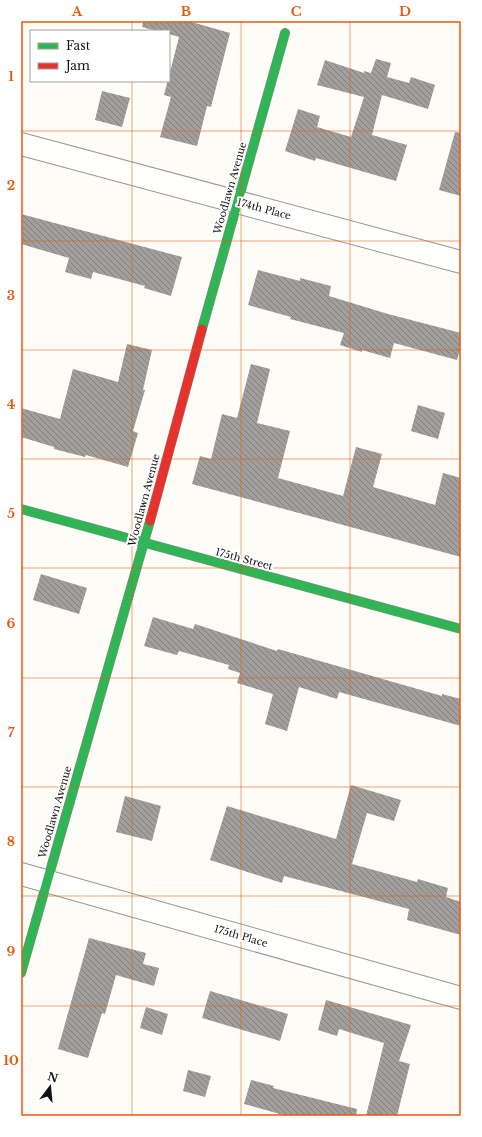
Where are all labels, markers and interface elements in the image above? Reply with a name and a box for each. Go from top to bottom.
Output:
text: A [71,3,83,20]
text: B [181,3,191,20]
text: C [291,3,302,20]
text: D [399,3,411,20]
legend [30,30,170,82]
text: Fast [66,38,91,53]
text: Jam [64,58,90,73]
text: 1 [8,68,14,85]
street label: Woodlawn Avenue [210,140,249,237]
text: 2 [7,177,15,194]
street label: 174th Place [236,196,293,223]
text: 3 [7,287,15,304]
text: 4 [7,396,16,413]
street label: Woodlawn Avenue [125,452,163,549]
text: 5 [7,505,15,522]
street label: 175th Street [214,545,274,573]
text: 6 [7,615,16,632]
text: 7 [8,724,15,741]
street label: Woodlawn Avenue [35,764,74,861]
text: 8 [7,833,15,850]
street label: 175th Place [213,922,270,950]
text: 9 [7,943,16,960]
text: 10 [3,1052,19,1069]
north arrow [30,1067,70,1107]
text: N [46,1069,60,1086]

